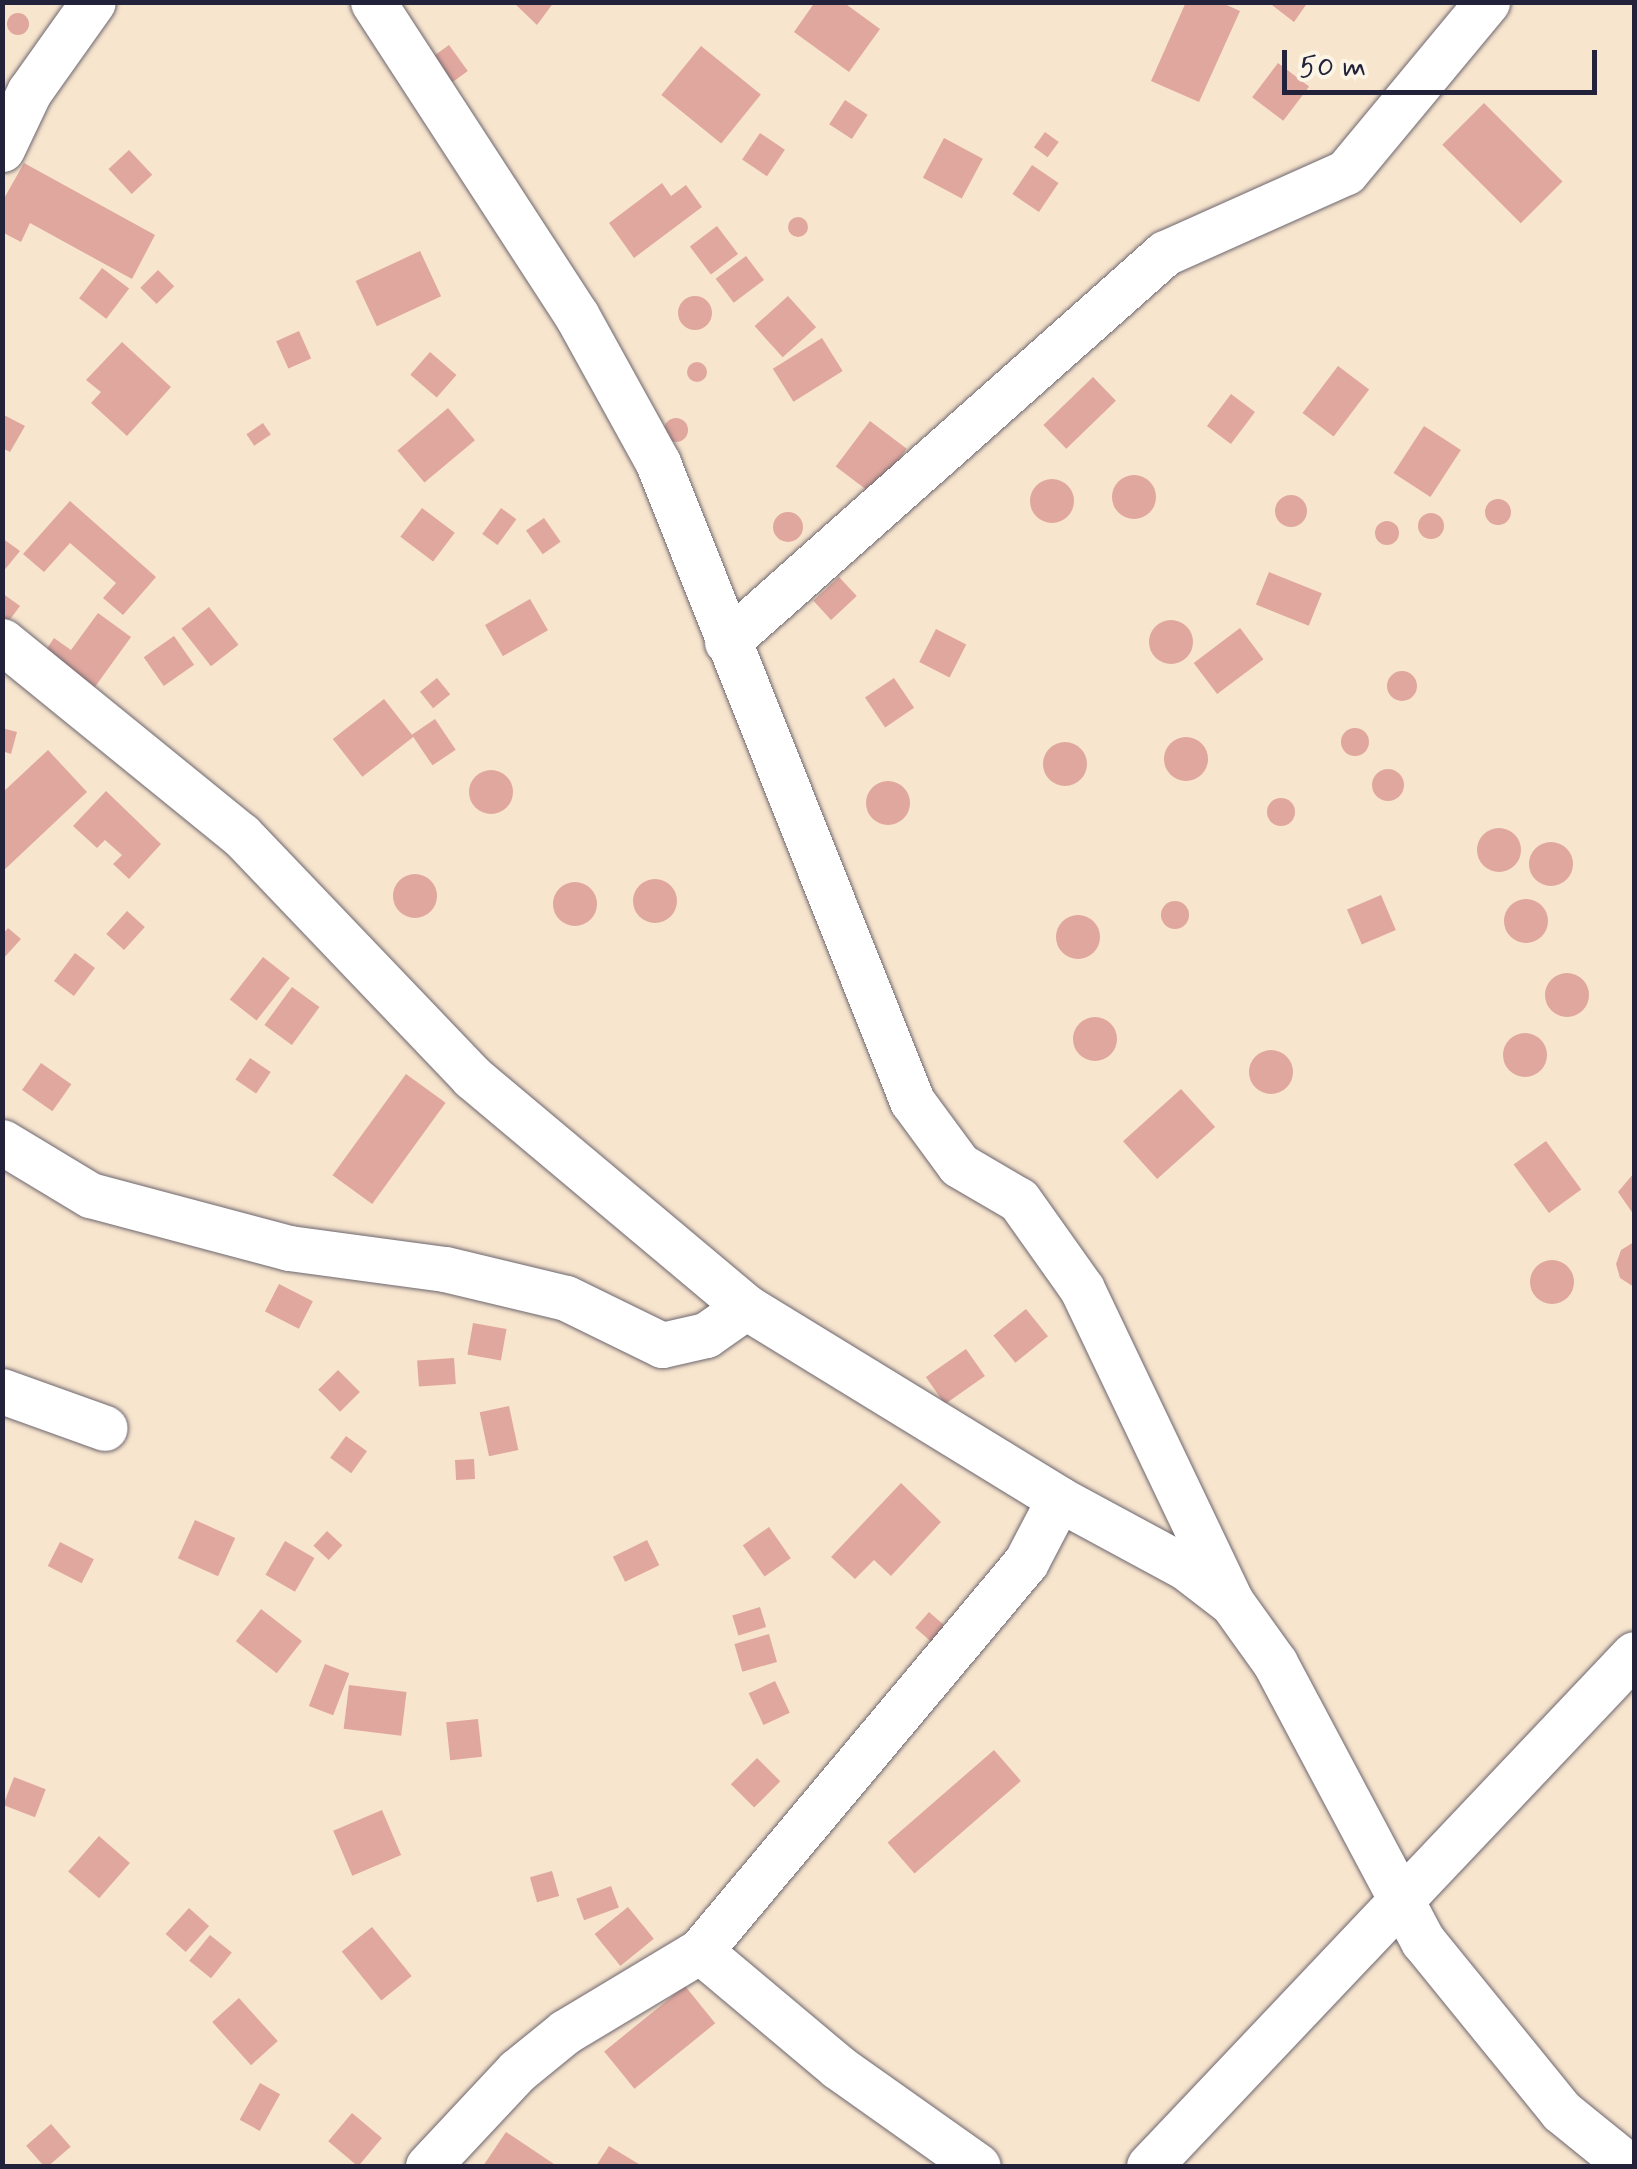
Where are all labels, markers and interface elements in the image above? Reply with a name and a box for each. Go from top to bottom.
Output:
scale bar [1287,30,1602,92]
text: 50 m [1299,48,1366,87]

